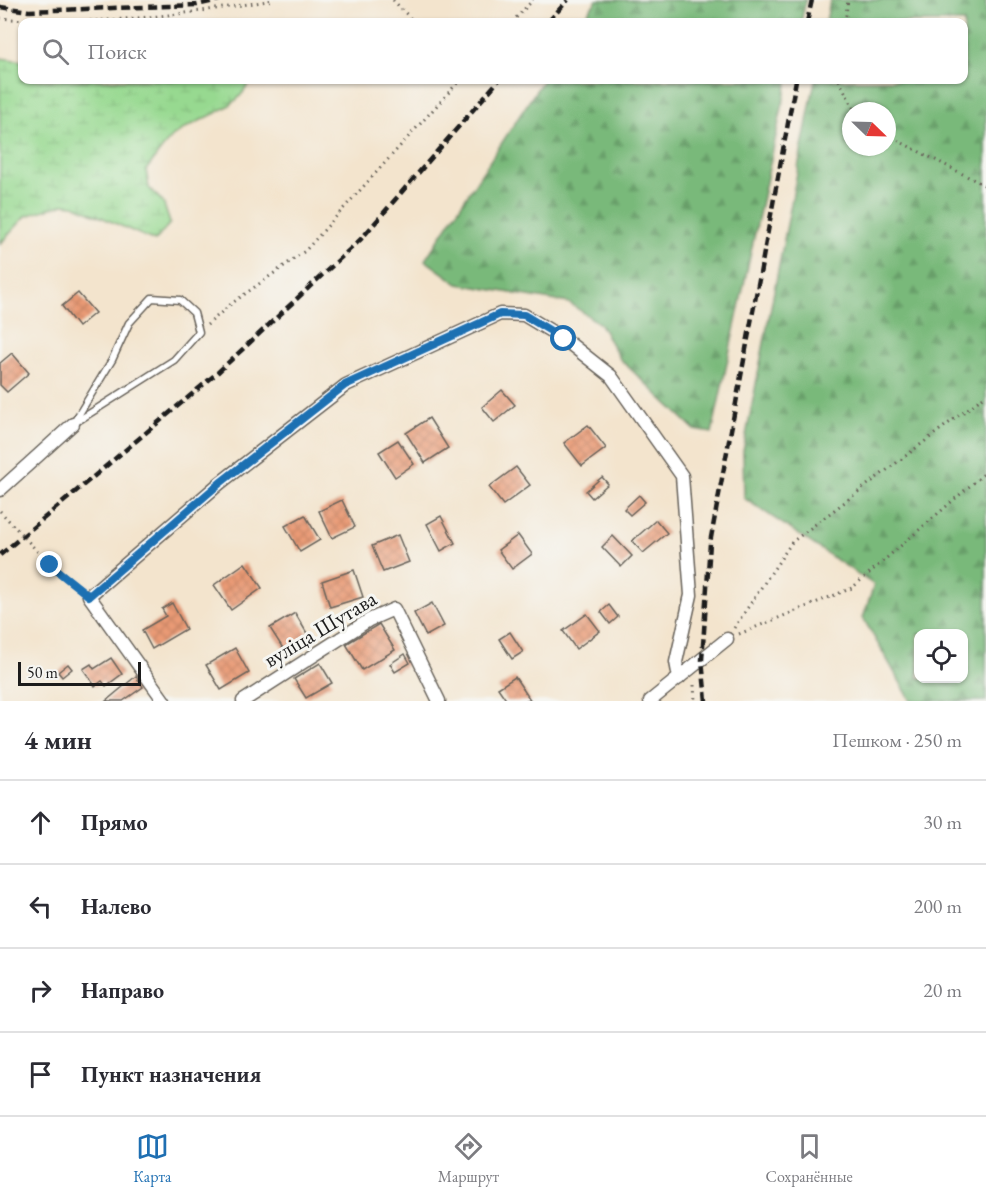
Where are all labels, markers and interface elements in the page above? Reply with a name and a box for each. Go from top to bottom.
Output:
search box [18,18,968,84]
icon: search [39,35,72,68]
text: Поиск [87,37,147,66]
north arrow [842,102,896,156]
route start [550,325,576,351]
route end [36,551,62,577]
street label: вуліца Шутава [258,584,382,674]
map controls [914,629,968,683]
button: locate [914,629,968,683]
scale bar [18,659,141,686]
text: 50 m [27,662,58,683]
text: 4 мин [24,723,92,757]
text: Пешком · 250 m [832,727,962,753]
icon: ahead [24,806,57,839]
text: Прямо [81,808,148,837]
text: 30 m [923,809,962,835]
icon: left [24,890,57,923]
text: Налево [81,892,151,921]
text: 200 m [914,893,962,919]
icon: right [24,974,57,1007]
text: Направо [81,976,164,1005]
text: 20 m [923,977,962,1003]
icon: arrive [24,1058,57,1091]
text: Пункт назначения [81,1060,261,1089]
tab: Карта [133,1130,171,1187]
tab: Маршрут [438,1130,499,1187]
tab: Сохранённые [766,1130,853,1187]

